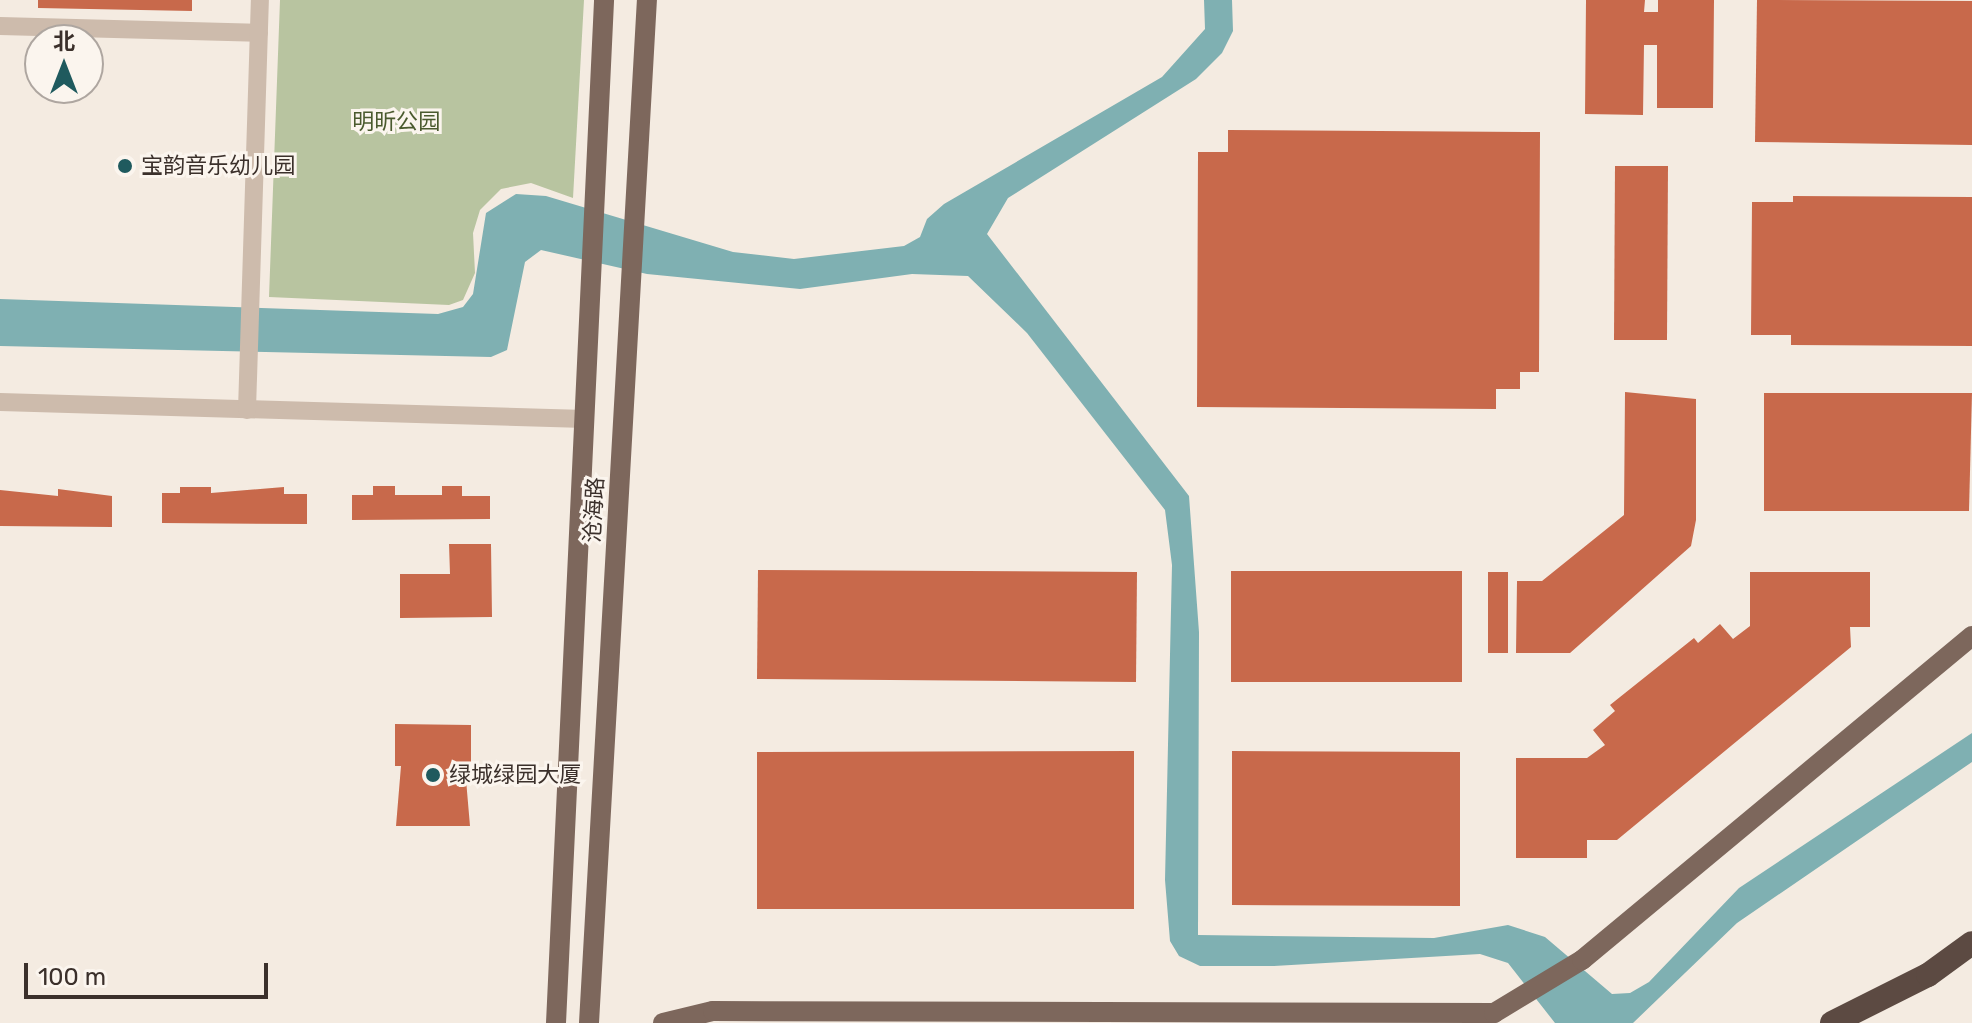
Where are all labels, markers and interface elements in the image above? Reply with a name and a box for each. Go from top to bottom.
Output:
north arrow [24,24,104,104]
text: 北 [53,28,75,55]
park label: 明昕公园 [352,109,440,135]
place label: 宝韵音乐幼儿园 [141,153,295,179]
marker: 宝韵音乐幼儿园 [116,157,134,175]
street label: 沧海路 [579,476,609,544]
place label: 绿城绿园大厦 [449,762,581,788]
marker: 绿城绿园大厦 [424,766,442,784]
scale bar [28,947,272,997]
text: 100 m [38,963,106,991]

